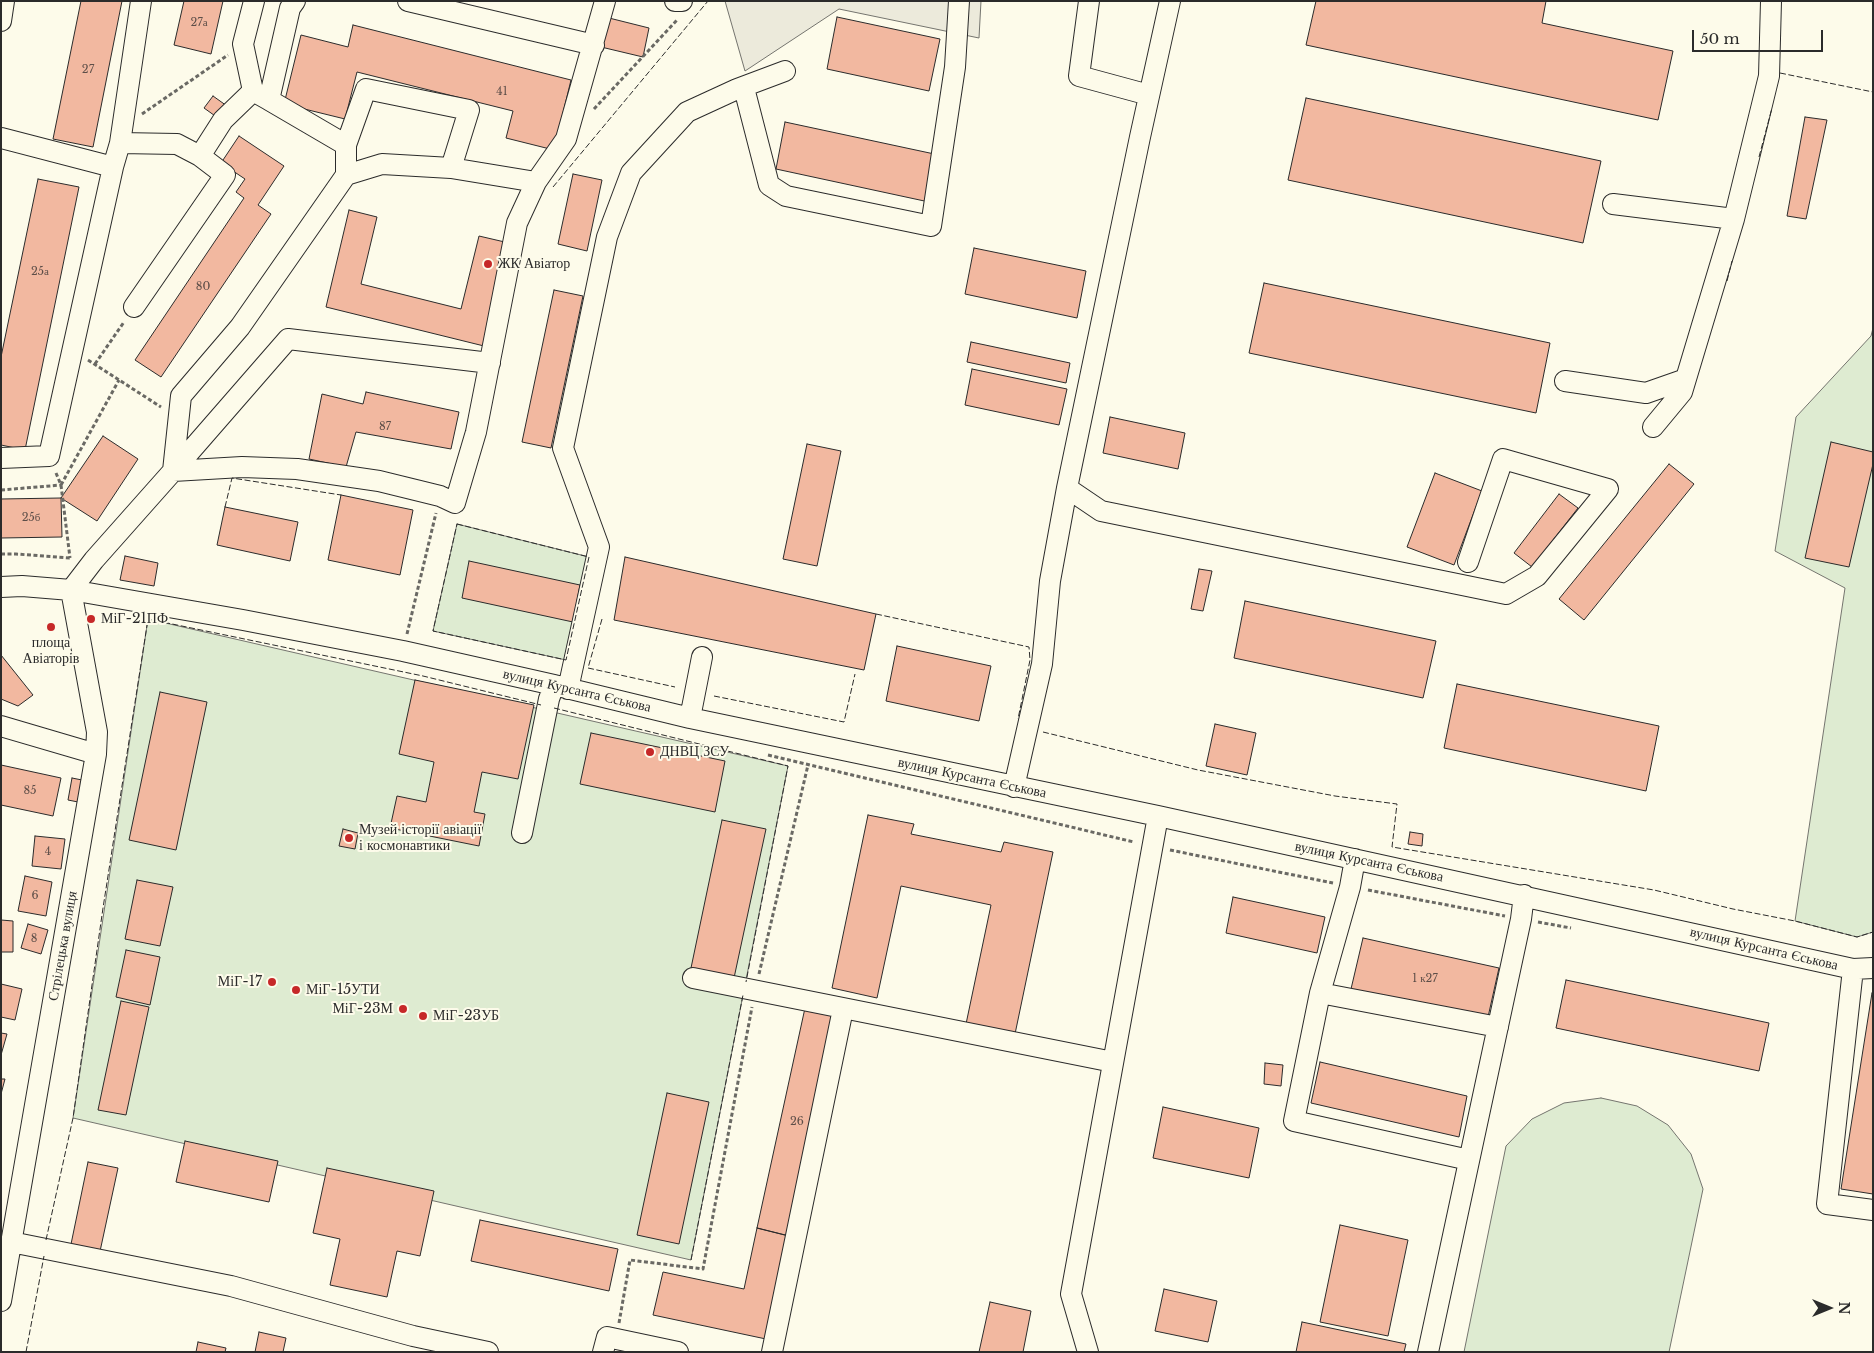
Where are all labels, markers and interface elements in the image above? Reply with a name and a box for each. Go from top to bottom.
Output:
house number: 27а [190,16,208,30]
scale bar [1694,20,1825,52]
text: 50 m [1700,29,1740,48]
house number: 27 [82,63,94,77]
house number: 41 [496,85,508,99]
place label: ЖК Авіатор [498,256,570,272]
marker: ЖК Авіатор [482,258,494,270]
house number: 25а [31,265,49,279]
house number: 80 [196,280,210,294]
house number: 87 [379,420,391,434]
house number: 25б [22,511,40,525]
place label: МіГ-21ПФ [101,611,168,627]
marker: МіГ-21ПФ [85,613,97,625]
marker: площа Авіаторів [45,621,57,633]
place label: площа Авіаторів [23,635,79,668]
street label: вулиця Курсанта Єськова [501,666,653,716]
place label: ДНВЦ ЗСУ [660,744,729,760]
marker: ДНВЦ ЗСУ [644,746,656,758]
street label: вулиця Курсанта Єськова [896,754,1048,802]
house number: 85 [24,784,36,798]
place label: Музей історії авіації і космонавтики [359,822,481,854]
marker: Музей історії авіації і космонавтики [343,832,355,844]
street label: вулиця Курсанта Єськова [1293,838,1445,886]
house number: 4 [45,845,51,859]
house number: 6 [31,889,39,903]
street label: Стрілецька вулиця [45,890,81,1002]
street label: вулиця Курсанта Єськова [1688,924,1840,974]
house number: 8 [31,932,37,946]
house number: 1 к27 [1412,972,1438,986]
place label: МіГ-17 [218,974,262,990]
marker: МіГ-17 [266,976,278,988]
place label: МіГ-15УТИ [306,982,380,998]
marker: МіГ-15УТИ [290,984,302,996]
place label: МіГ-23М [332,1001,393,1017]
marker: МіГ-23М [397,1003,409,1015]
place label: МіГ-23УБ [433,1008,499,1024]
marker: МіГ-23УБ [417,1010,429,1022]
house number: 26 [790,1115,804,1129]
north arrow [1804,1283,1854,1333]
text: N [1835,1301,1853,1315]

